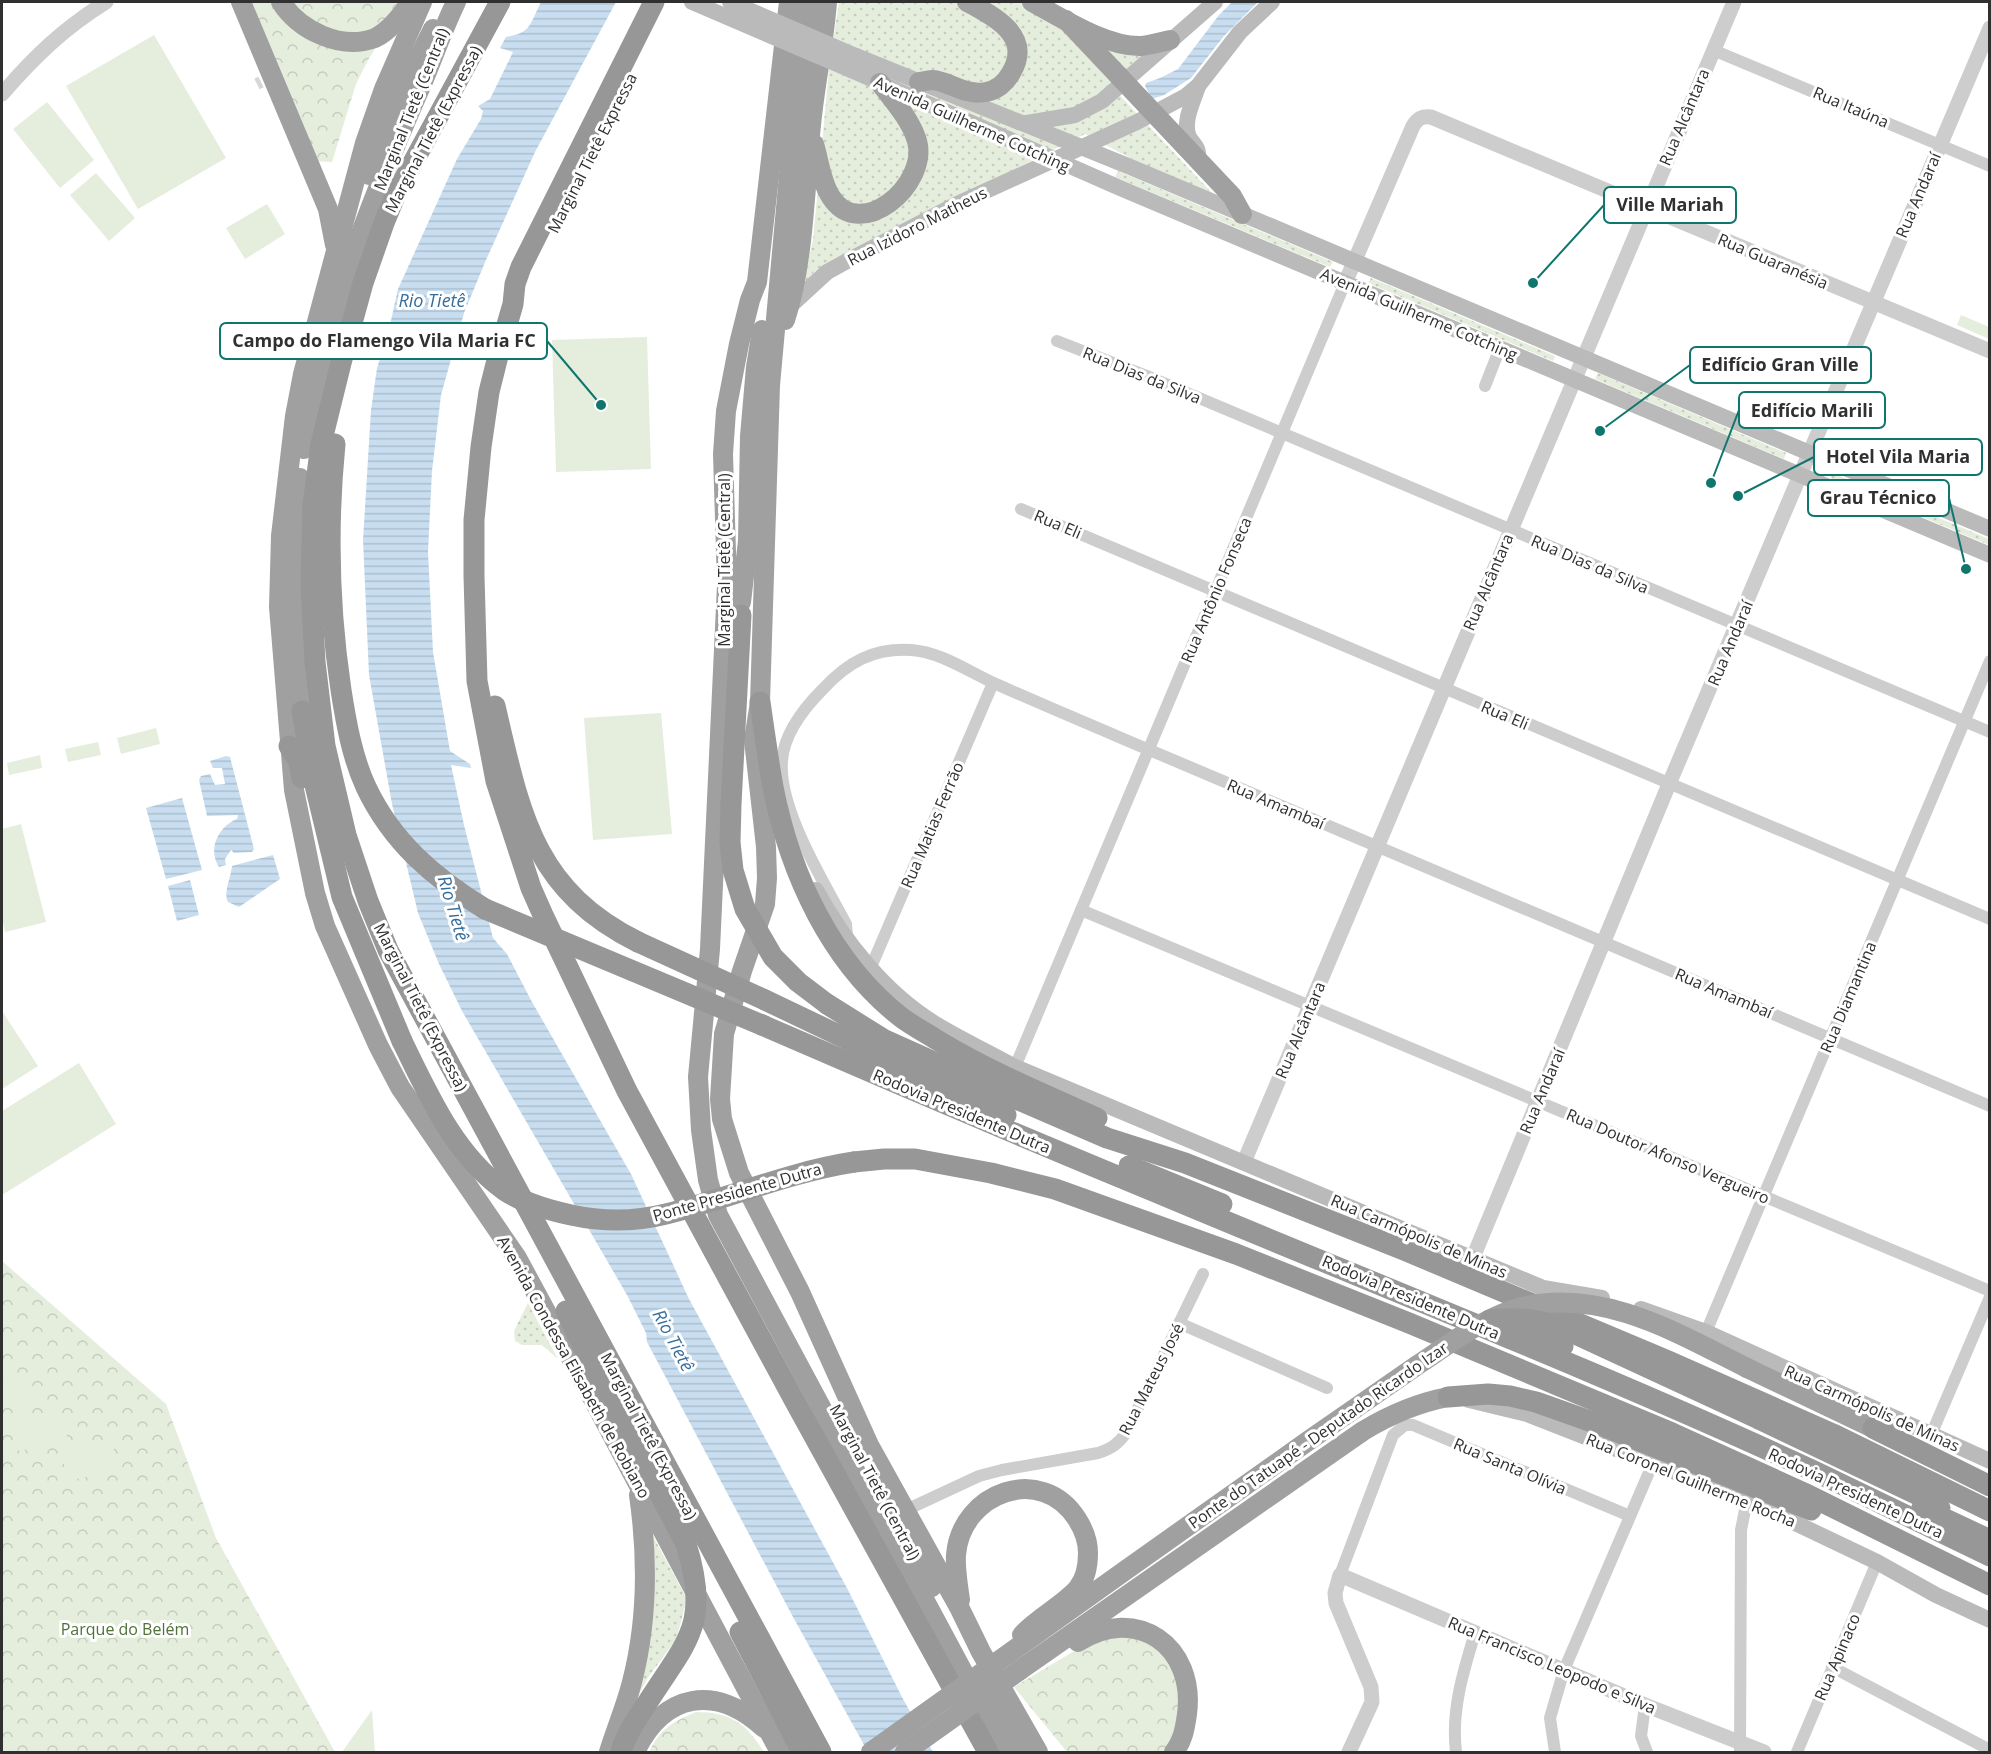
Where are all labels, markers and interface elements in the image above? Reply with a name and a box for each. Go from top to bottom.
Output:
street label: Marginal Tietê (Central) [368,24,454,194]
street label: Marginal Tietê (Expressa) [380,41,487,216]
street label: Rua Alcântara [1654,65,1714,169]
street label: Marginal Tietê Expressa [542,69,642,237]
street label: Avenida Guilherme Cotching [871,71,1074,177]
street label: Rua Itaúna [1810,81,1892,133]
street label: Rua Andaraí [1890,148,1946,241]
street label: Rua Izidoro Matheus [844,181,990,271]
callout: Ville Mariah [1604,187,1736,223]
text: Ville Mariah [1616,192,1724,216]
street label: Rua Guaranésia [1714,228,1832,294]
street label: Avenida Guilherme Cotching [1317,262,1521,366]
water label: Rio Tietê [398,288,466,312]
callout: Campo do Flamengo Vila Maria FC [220,323,547,359]
text: Campo do Flamengo Vila Maria FC [232,328,536,352]
street label: Rua Dias da Silva [1080,341,1204,409]
callout: Edifício Gran Ville [1690,347,1871,383]
text: Edifício Gran Ville [1701,352,1859,376]
callout: Edifício Marili [1739,392,1885,428]
text: Edifício Marili [1751,398,1873,422]
callout: Hotel Vila Maria [1814,439,1982,475]
text: Hotel Vila Maria [1826,444,1970,468]
street label: Marginal Tietê (Central) [713,473,735,647]
callout: Grau Técnico [1808,480,1949,516]
text: Grau Técnico [1820,485,1936,509]
street label: Rua Eli [1031,504,1085,544]
street label: Rua Antônio Fonseca [1175,514,1257,666]
street label: Rua Dias da Silva [1528,529,1652,599]
street label: Rua Alcântara [1458,530,1518,634]
street label: Rua Andaraí [1702,596,1758,689]
street label: Rua Eli [1478,695,1532,735]
street label: Rua Matias Ferrão [895,758,969,892]
street label: Rua Amambaí [1224,774,1329,835]
water label: Rio Tietê [433,872,475,944]
street label: Marginal Tietê (Expressa) [369,919,473,1095]
street label: Rua Diamantina [1815,938,1881,1056]
street label: Rua Amambaí [1672,963,1777,1024]
street label: Rua Alcântara [1270,978,1330,1082]
street label: Rua Andaraí [1514,1044,1570,1137]
street label: Rodovia Presidente Dutra [870,1064,1054,1158]
street label: Rua Doutor Afonso Vergueiro [1563,1103,1773,1209]
street label: Ponte Presidente Dutra [650,1157,824,1227]
street label: Rua Carmópolis de Minas [1327,1189,1511,1283]
street label: Avenida Condessa Elisabeth de Robiano [492,1232,656,1502]
street label: Rodovia Presidente Dutra [1319,1250,1503,1344]
water label: Rio Tietê [648,1305,700,1375]
street label: Rua Mateus José [1113,1319,1189,1439]
street label: Ponte do Tatuapé - Deputado Ricardo Izar [1184,1336,1453,1534]
street label: Marginal Tietê (Expressa) [596,1349,703,1524]
street label: Rua Carmópolis de Minas [1781,1359,1963,1457]
street label: Marginal Tietê (Central) [825,1400,926,1564]
street label: Rua Coronel Guilherme Rocha [1583,1428,1799,1532]
street label: Rua Santa Olívia [1450,1432,1570,1500]
street label: Rodovia Presidente Dutra [1765,1443,1947,1543]
street label: Rua Apinaco [1809,1610,1865,1704]
street label: Rua Francisco Leopodo e Silva [1445,1611,1659,1719]
park label: Parque do Belém [61,1618,189,1640]

